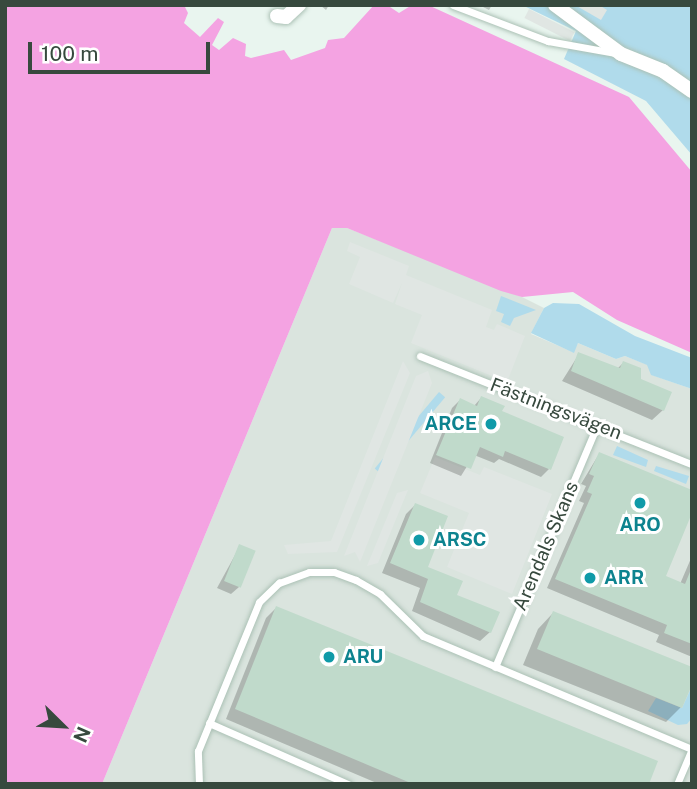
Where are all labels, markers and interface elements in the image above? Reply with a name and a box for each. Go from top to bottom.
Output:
scale bar [32,28,214,72]
text: 100 m [41,41,98,66]
street label: Fästningsvägen [487,373,625,445]
place label: ARCE [425,413,477,435]
marker: ARCE [483,416,499,432]
street label: Arendals Skans [509,478,583,614]
marker: ARO [632,495,648,511]
place label: ARO [619,514,661,536]
place label: ARSC [433,529,486,551]
marker: ARSC [411,532,427,548]
place label: ARR [604,567,644,589]
marker: ARR [582,570,598,586]
place label: ARU [343,646,383,668]
marker: ARU [321,649,337,665]
north arrow [28,691,98,761]
text: N [69,723,95,746]

